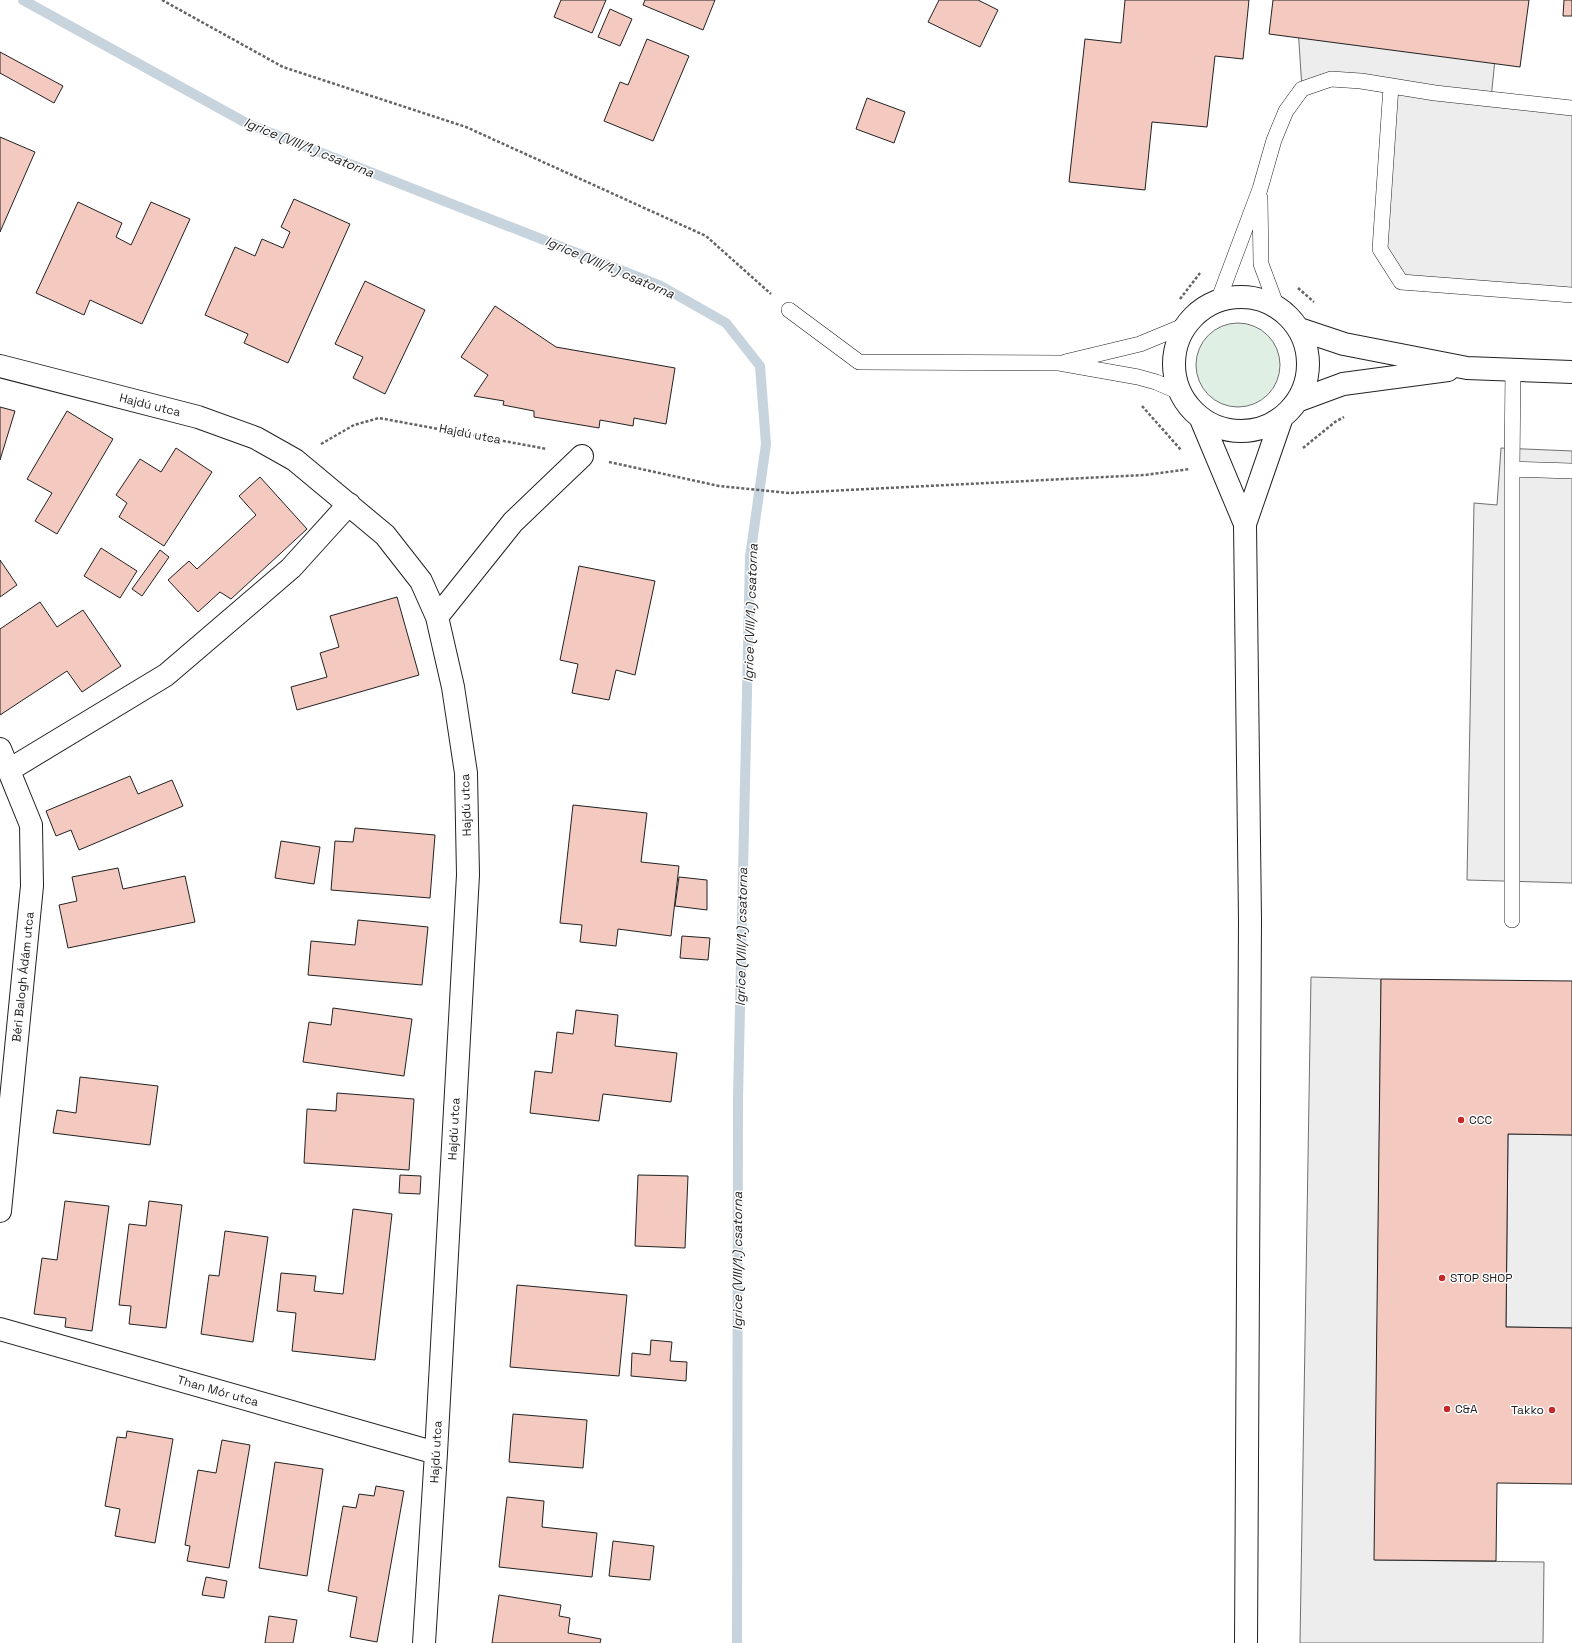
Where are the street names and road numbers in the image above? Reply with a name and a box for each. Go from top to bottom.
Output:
street label: Hajdú utca [118,390,182,420]
street label: Hajdú utca [438,420,502,448]
street label: Hajdú utca [457,773,475,837]
street label: Béri Balogh Ádám utca [8,911,38,1043]
street label: Hajdú utca [444,1097,464,1161]
street label: Than Mór utca [175,1372,261,1410]
street label: Hajdú utca [426,1420,446,1484]

